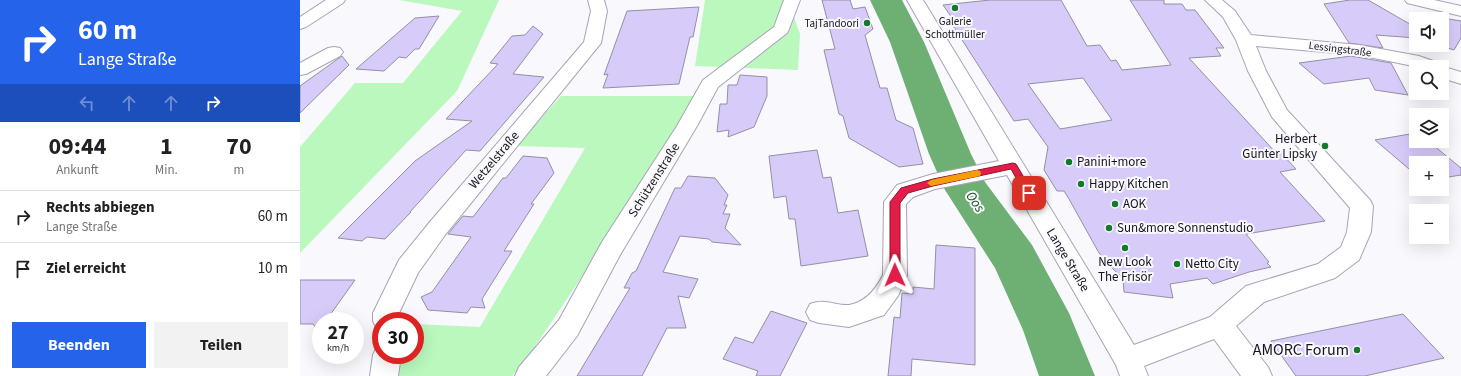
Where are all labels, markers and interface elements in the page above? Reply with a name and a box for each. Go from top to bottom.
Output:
marker: Galerie Schottmüller [950,3,960,13]
text: 60 m [78,10,137,50]
map controls [1409,12,1449,244]
button: sound [1409,12,1449,52]
place label: Galerie Schottmüller [925,14,985,42]
icon: right [12,16,64,68]
place label: TajTandoori [804,16,859,31]
marker: TajTandoori [862,18,872,28]
street label: Lessingstraße [1308,38,1373,60]
text: Lange Straße [78,47,176,72]
button: search [1409,60,1449,100]
icon: left [76,92,98,114]
icon: ahead [118,92,140,114]
icon: ahead [160,92,182,114]
icon: right [202,92,224,114]
button: layers [1409,108,1449,148]
street label: Wetzelstraße [464,127,524,193]
text: 09:44 [48,129,106,164]
text: 1 [160,129,173,164]
text: 70 [226,129,252,164]
place label: Herbert Günter Lipsky [1242,130,1318,163]
street label: Schützenstraße [624,139,684,221]
marker: Herbert Günter Lipsky [1320,141,1330,151]
place label: Panini+more [1077,153,1146,171]
button: + [1409,156,1449,196]
marker: Panini+more [1064,157,1074,167]
text: Ankunft [56,161,99,179]
text: Min. [155,161,178,179]
text: m [233,161,244,179]
place label: Happy Kitchen [1089,175,1169,193]
pin [1012,176,1046,210]
marker: Happy Kitchen [1076,179,1086,189]
icon: arrive [1018,182,1040,204]
water label: Oos [961,187,990,217]
place label: AOK [1123,195,1147,213]
text: Rechts abbiegen [46,197,155,218]
marker: AOK [1110,199,1120,209]
button: − [1409,204,1449,244]
icon: right [12,206,34,228]
text: 60 m [258,206,288,227]
text: Lange Straße [46,218,117,236]
place label: Sun&more Sonnenstudio [1117,219,1253,237]
marker: Sun&more Sonnenstudio [1104,223,1114,233]
street label: Lange Straße [1042,225,1094,295]
marker: New Look The Frisör [1120,243,1130,253]
place label: New Look The Frisör [1098,253,1152,286]
position arrow [874,254,916,296]
place label: Netto City [1185,255,1239,273]
icon: arrive [12,258,34,280]
text: Ziel erreicht [46,258,126,279]
text: 10 m [258,258,288,279]
marker: Netto City [1172,259,1182,269]
speed limit sign: 30 [372,312,424,364]
text: 27 [327,319,349,347]
button: Beenden [12,322,146,368]
button: Teilen [154,322,288,368]
place label: AMORC Forum [1253,339,1349,361]
text: km/h [327,341,349,355]
marker: AMORC Forum [1352,345,1362,355]

